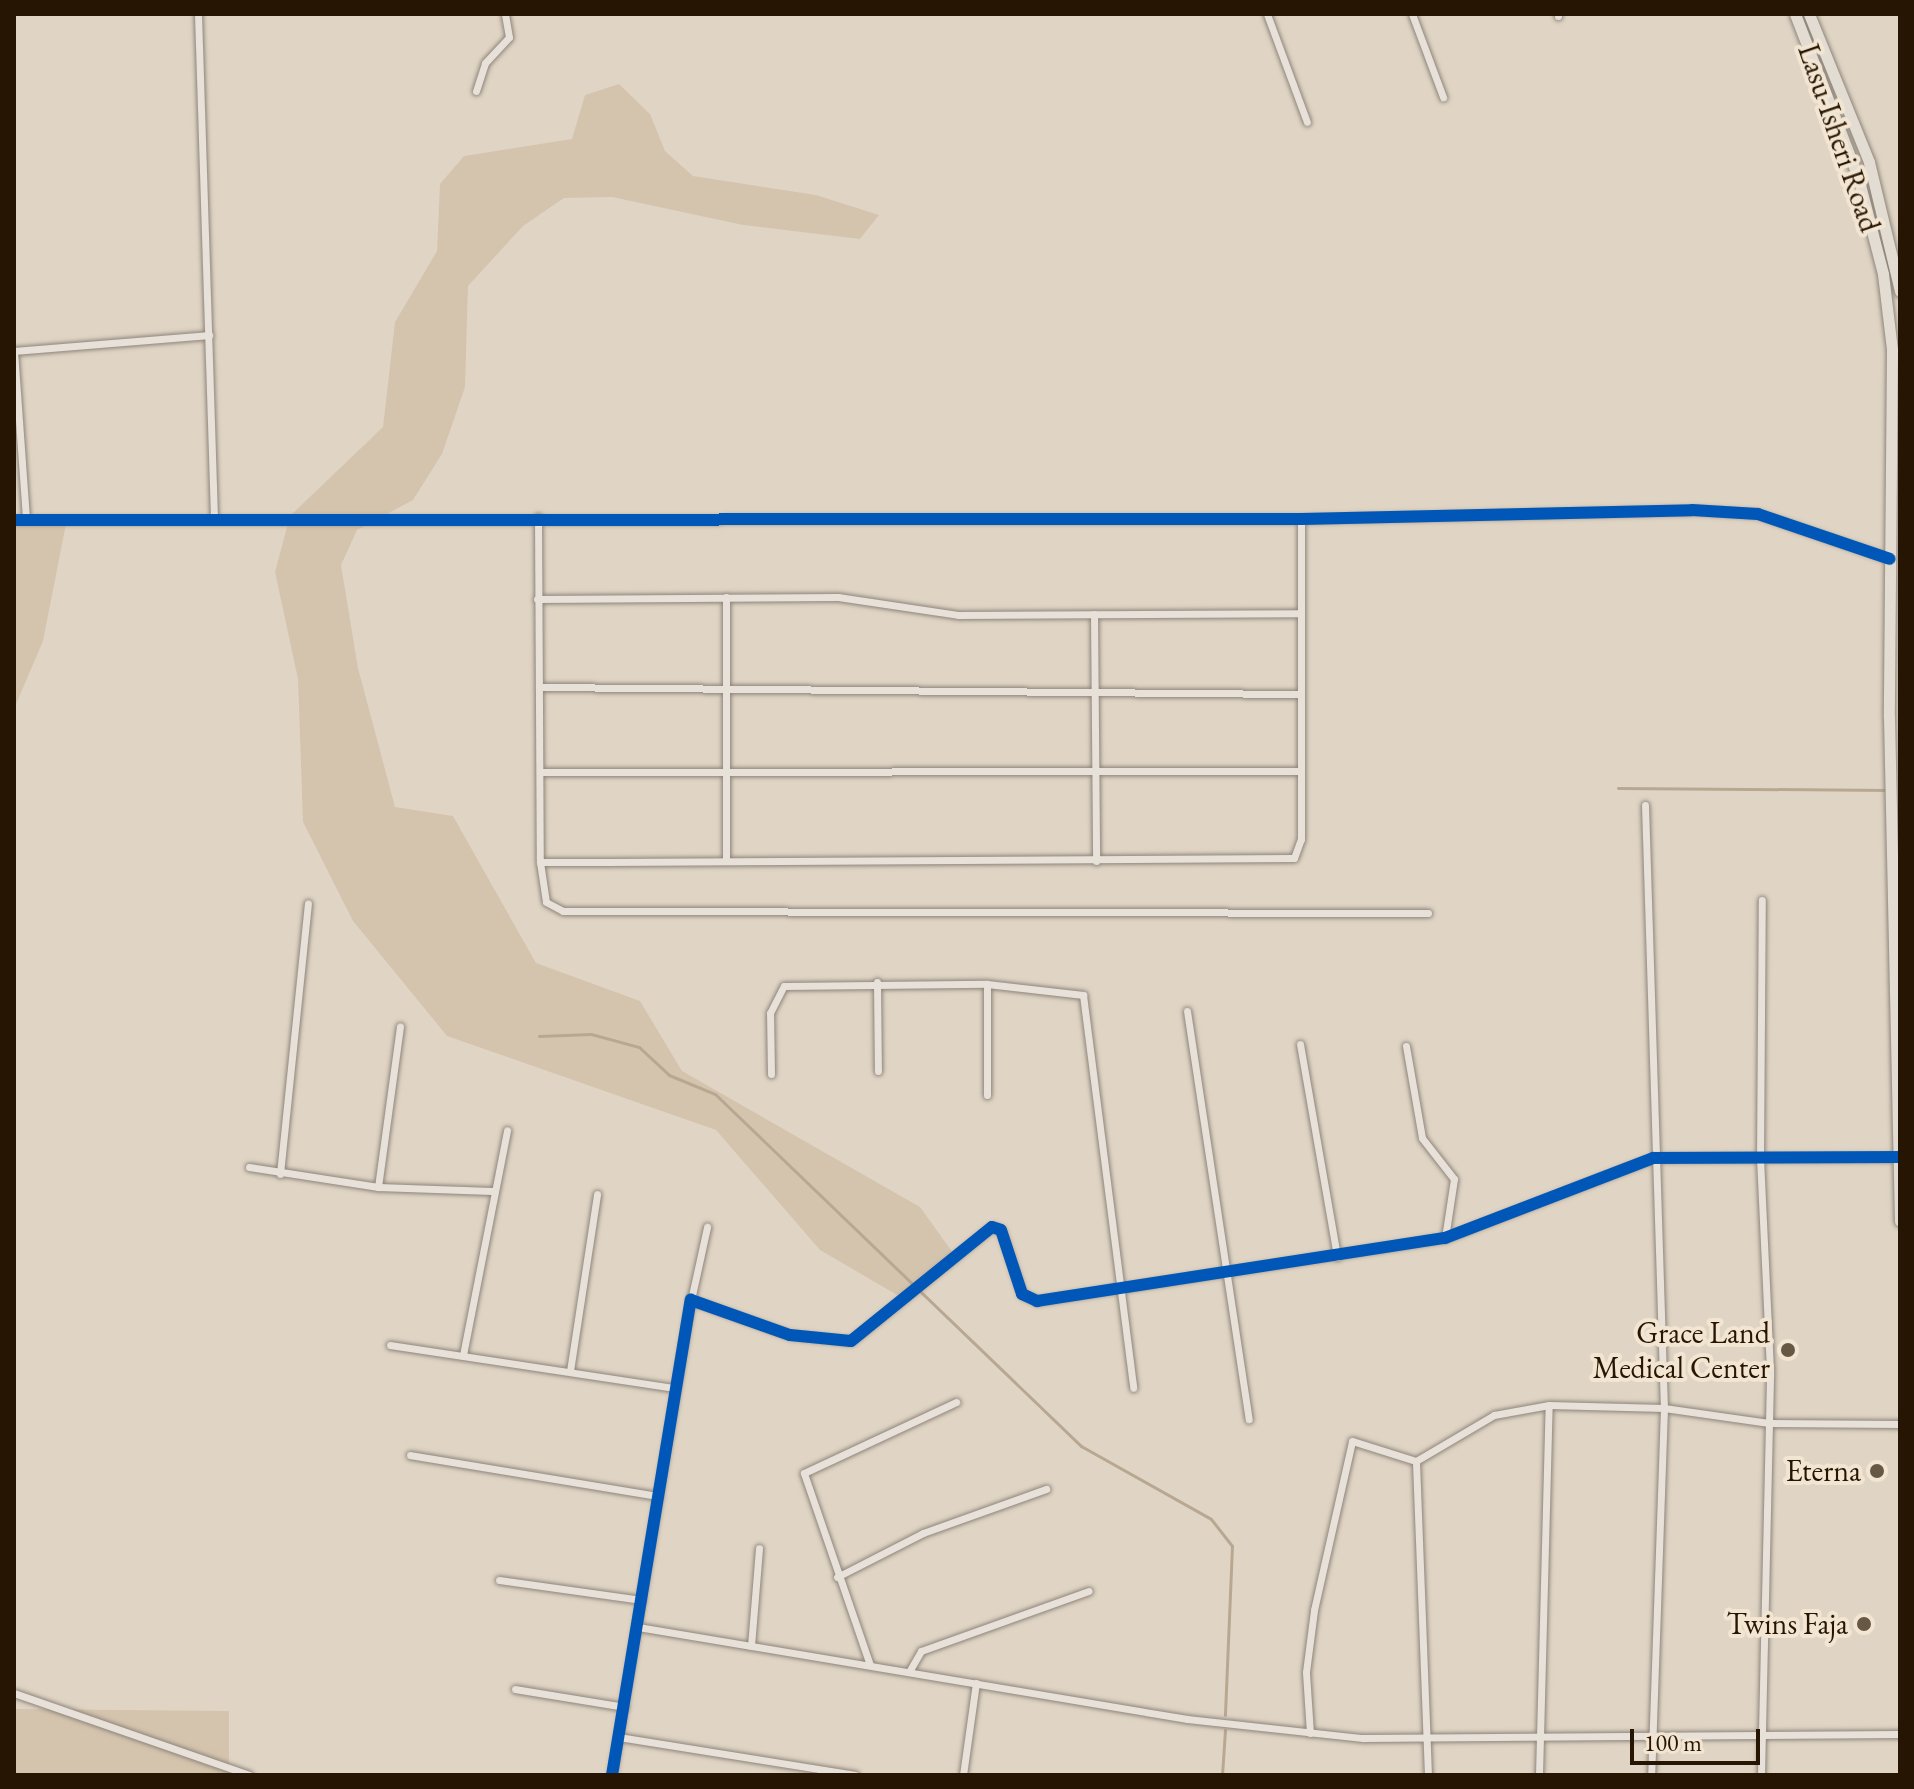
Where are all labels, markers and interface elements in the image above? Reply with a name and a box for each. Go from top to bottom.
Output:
street label: Lasu-Isheri Road [1790,39,1888,237]
place label: Grace Land Medical Center [1593,1315,1770,1386]
marker: Grace Land Medical Center [1777,1339,1799,1361]
place label: Eterna [1786,1453,1861,1489]
marker: Eterna [1868,1462,1886,1480]
place label: Twins Faja [1727,1606,1848,1642]
marker: Twins Faja [1855,1615,1873,1633]
scale bar [1634,1713,1764,1763]
text: 100 m [1644,1727,1702,1758]

